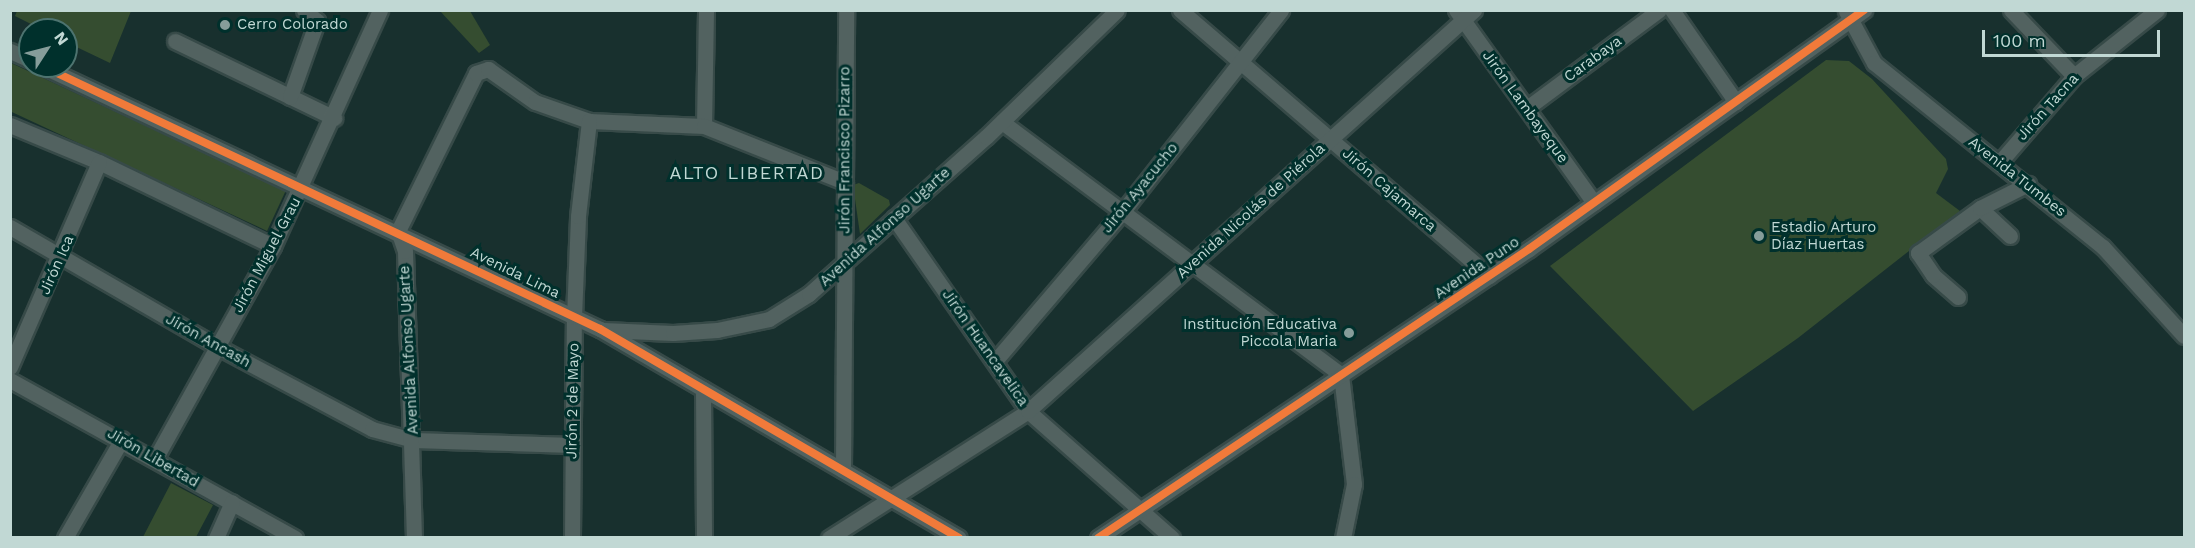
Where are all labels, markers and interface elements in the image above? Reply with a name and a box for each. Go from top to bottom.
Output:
place label: Cerro Colorado [237,16,348,34]
north arrow [18,18,78,78]
marker: Cerro Colorado [218,18,232,32]
scale bar [1985,18,2164,56]
text: N [50,28,73,49]
text: 100 m [1993,30,2046,51]
street label: Carabaya [1561,32,1625,86]
street label: Jirón Lambayeque [1478,47,1572,167]
street label: Jirón Francisco Pizarro [836,66,854,234]
street label: Jirón Tacna [2013,70,2083,144]
street label: Avenida Tumbes [1964,133,2070,221]
street label: Jirón Ayacucho [1098,139,1182,237]
street label: Avenida Nicolás de Piérola [1173,140,1329,282]
street label: Jirón Cajamarca [1338,144,1440,236]
district label: ALTO LIBERTAD [670,162,824,184]
street label: Avenida Alfonso Ugarte [816,163,954,291]
street label: Jirón Miguel Grau [229,194,305,316]
place label: Estadio Arturo Díaz Huertas [1771,218,1877,253]
marker: Estadio Arturo Díaz Huertas [1752,229,1766,243]
street label: Jirón Ica [36,233,78,297]
street label: Avenida Puno [1431,233,1523,303]
street label: Avenida Lima [467,243,563,303]
street label: Avenida Alfonso Ugarte [396,265,422,435]
street label: Jirón Huancavelica [938,286,1032,410]
street label: Jirón Ancash [162,310,254,372]
place label: Institución Educativa Piccola Maria [1183,315,1337,350]
marker: Institución Educativa Piccola Maria [1342,326,1356,340]
street label: Jirón 2 de Mayo [563,343,583,459]
street label: Jirón Libertad [104,425,202,491]

